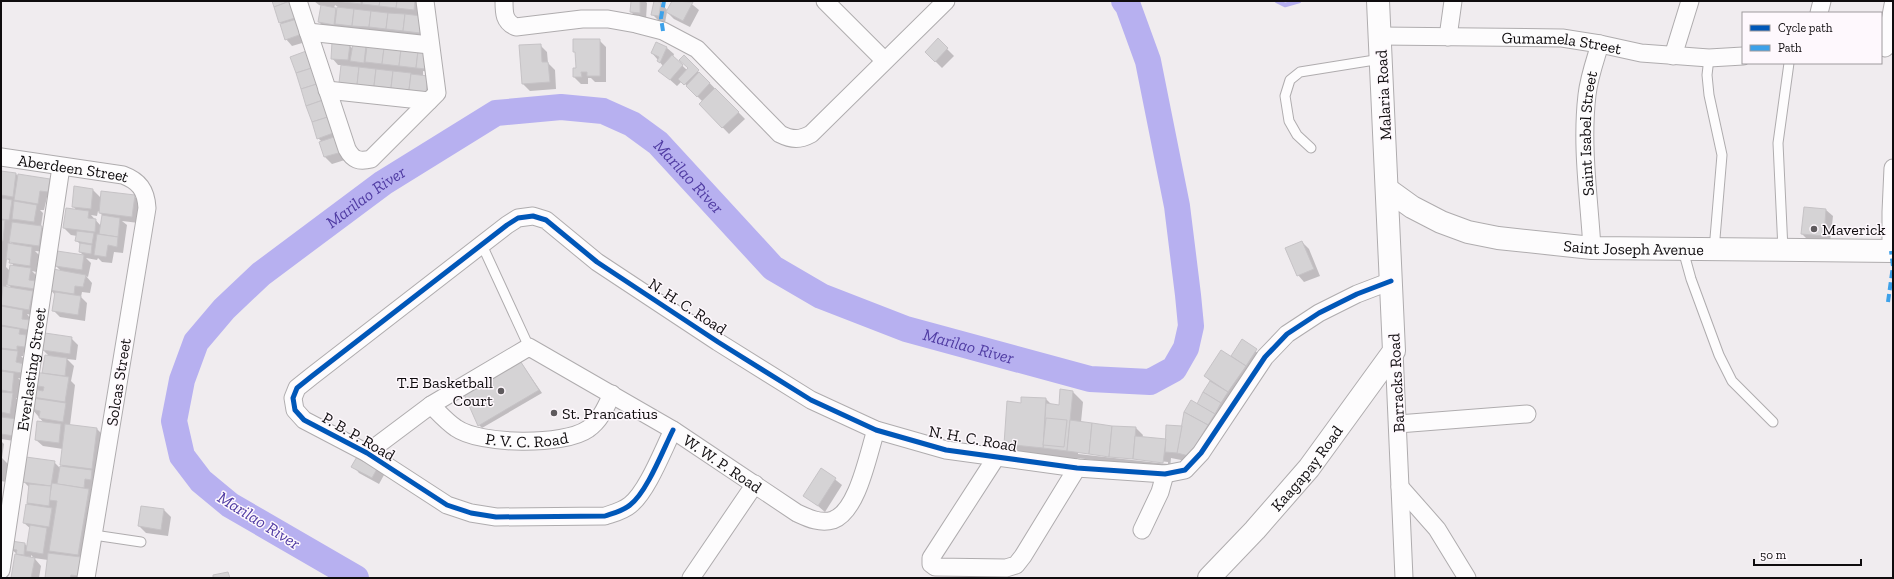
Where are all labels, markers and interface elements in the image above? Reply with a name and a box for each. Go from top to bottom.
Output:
legend [1742,12,1882,64]
text: Cycle path [1778,21,1833,35]
street label: Gumamela Street [1501,28,1623,58]
text: Path [1778,41,1802,55]
street label: Malaria Road [1372,49,1395,141]
street label: Saint Isabel Street [1576,69,1602,197]
water label: Marilao River [650,135,728,218]
street label: Aberdeen Street [16,151,132,186]
water label: Marilao River [322,162,409,232]
place label: Maverick [1822,220,1886,239]
marker: Maverick [1809,224,1819,234]
street label: Saint Joseph Avenue [1563,236,1704,259]
street label: N. H. C. Road [645,274,731,339]
street label: Everlasting Street [13,306,50,432]
water label: Marilao River [921,324,1016,368]
street label: Barracks Road [1384,333,1409,433]
street label: Solcas Street [102,337,135,427]
place label: T.E Basketball Court [397,373,493,410]
marker: T.E Basketball Court [496,386,506,396]
place label: St. Prancatius [562,404,658,423]
street label: P. B. P. Road [319,408,399,465]
marker: St. Prancatius [549,408,559,418]
street label: N. H. C. Road [927,421,1019,456]
street label: Kaagapay Road [1267,422,1347,515]
street label: P. V. C. Road [484,428,570,451]
street label: W. W. P. Road [680,431,766,497]
water label: Marilao River [214,487,304,553]
scale bar [1754,541,1861,567]
text: 50 m [1760,548,1787,562]

